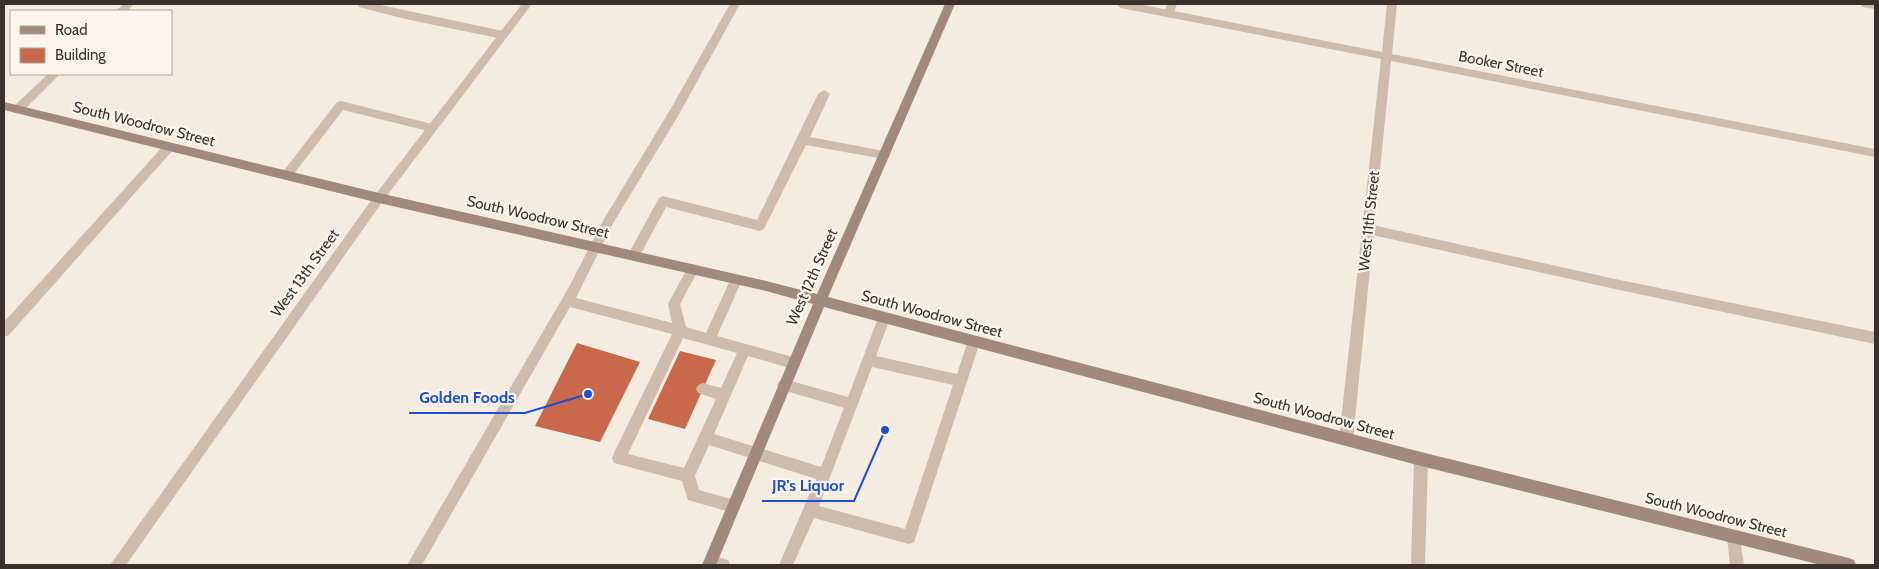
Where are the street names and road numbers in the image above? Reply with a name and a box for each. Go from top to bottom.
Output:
street label: Booker Street [1457,47,1545,81]
street label: South Woodrow Street [71,98,217,150]
street label: West 11th Street [1355,170,1383,272]
street label: South Woodrow Street [465,192,611,242]
street label: West 13th Street [267,226,343,320]
street label: West 12th Street [783,226,841,328]
street label: South Woodrow Street [859,286,1005,342]
street label: South Woodrow Street [1251,388,1397,444]
street label: South Woodrow Street [1643,489,1789,541]

